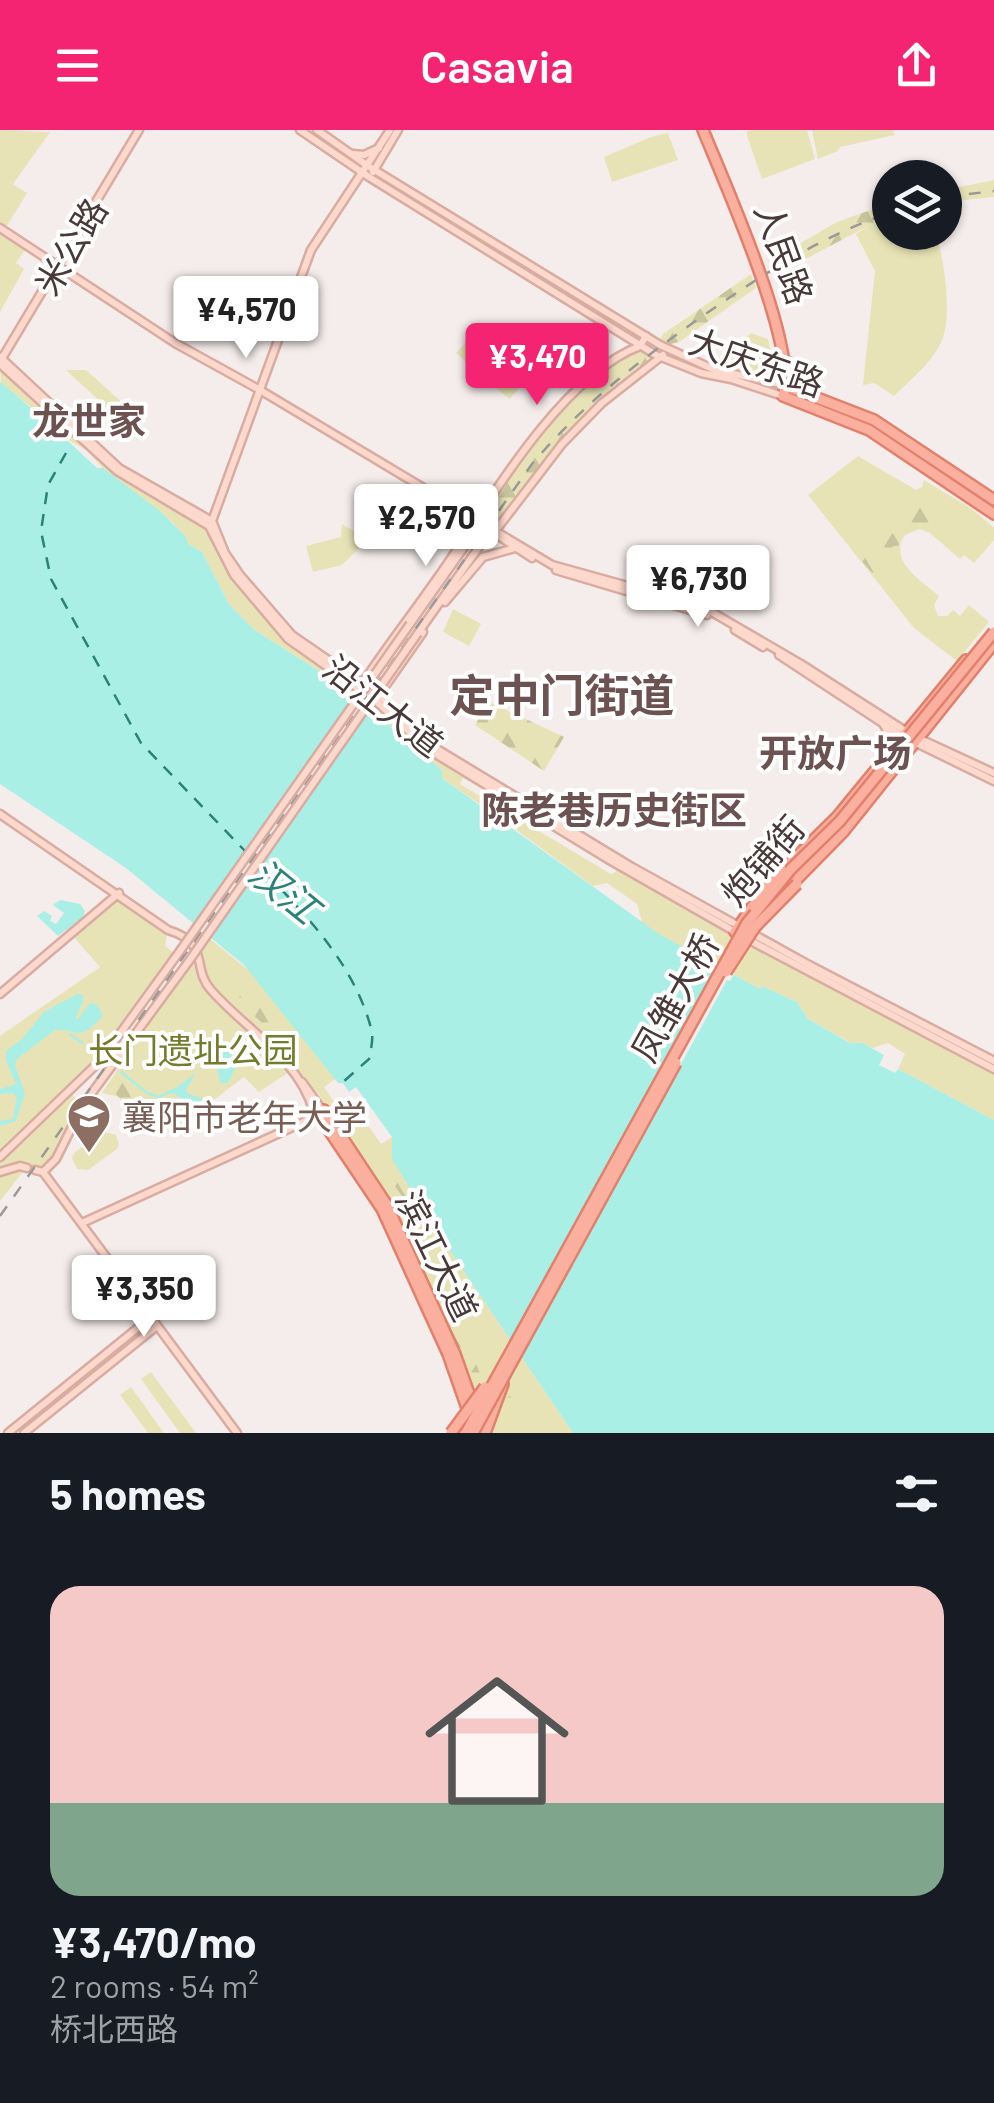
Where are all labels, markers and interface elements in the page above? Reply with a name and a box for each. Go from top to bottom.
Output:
icon: menu [50,38,105,93]
text: Casavia [420,38,574,92]
icon: share [889,38,944,93]
map controls [872,160,962,250]
button: layers [872,160,962,250]
street label: 米公路 [25,190,115,302]
street label: 人民路 [747,196,823,310]
pin: ¥4,570 [165,276,327,361]
text: ¥4,570 [195,289,297,327]
street label: 大庆东路 [684,318,830,404]
pin: ¥3,470 [456,323,618,408]
text: ¥3,470 [488,336,586,374]
district label: 龙世家 [32,397,146,443]
pin: ¥2,570 [345,484,507,569]
text: ¥2,570 [376,497,476,535]
pin: ¥6,730 [617,545,779,630]
text: ¥6,730 [648,558,748,596]
street label: 沿江大道 [316,645,452,765]
district label: 定中门街道 [449,667,675,721]
district label: 开放广场 [759,729,911,775]
district label: 陈老巷历史街区 [481,786,747,832]
street label: 炮铺街 [712,807,812,913]
water label: 汉江 [241,848,332,934]
street label: 凤雏大桥 [622,926,726,1068]
park label: 长门遗址公园 [88,1028,298,1070]
school or university icon: 襄阳市老年大学 [66,1093,112,1154]
place label: 襄阳市老年大学 [122,1095,367,1137]
street label: 滨江大道 [388,1183,488,1327]
pin: ¥3,350 [63,1255,225,1340]
text: ¥3,350 [94,1268,194,1306]
icon: filters [889,1466,944,1521]
text: 5 homes [50,1468,206,1518]
icon: home [407,1651,587,1831]
text: ¥3,470/mo [50,1916,257,1966]
text: 2 rooms · 54 m² [50,1966,259,2004]
text: 桥北西路 [50,2009,178,2047]

